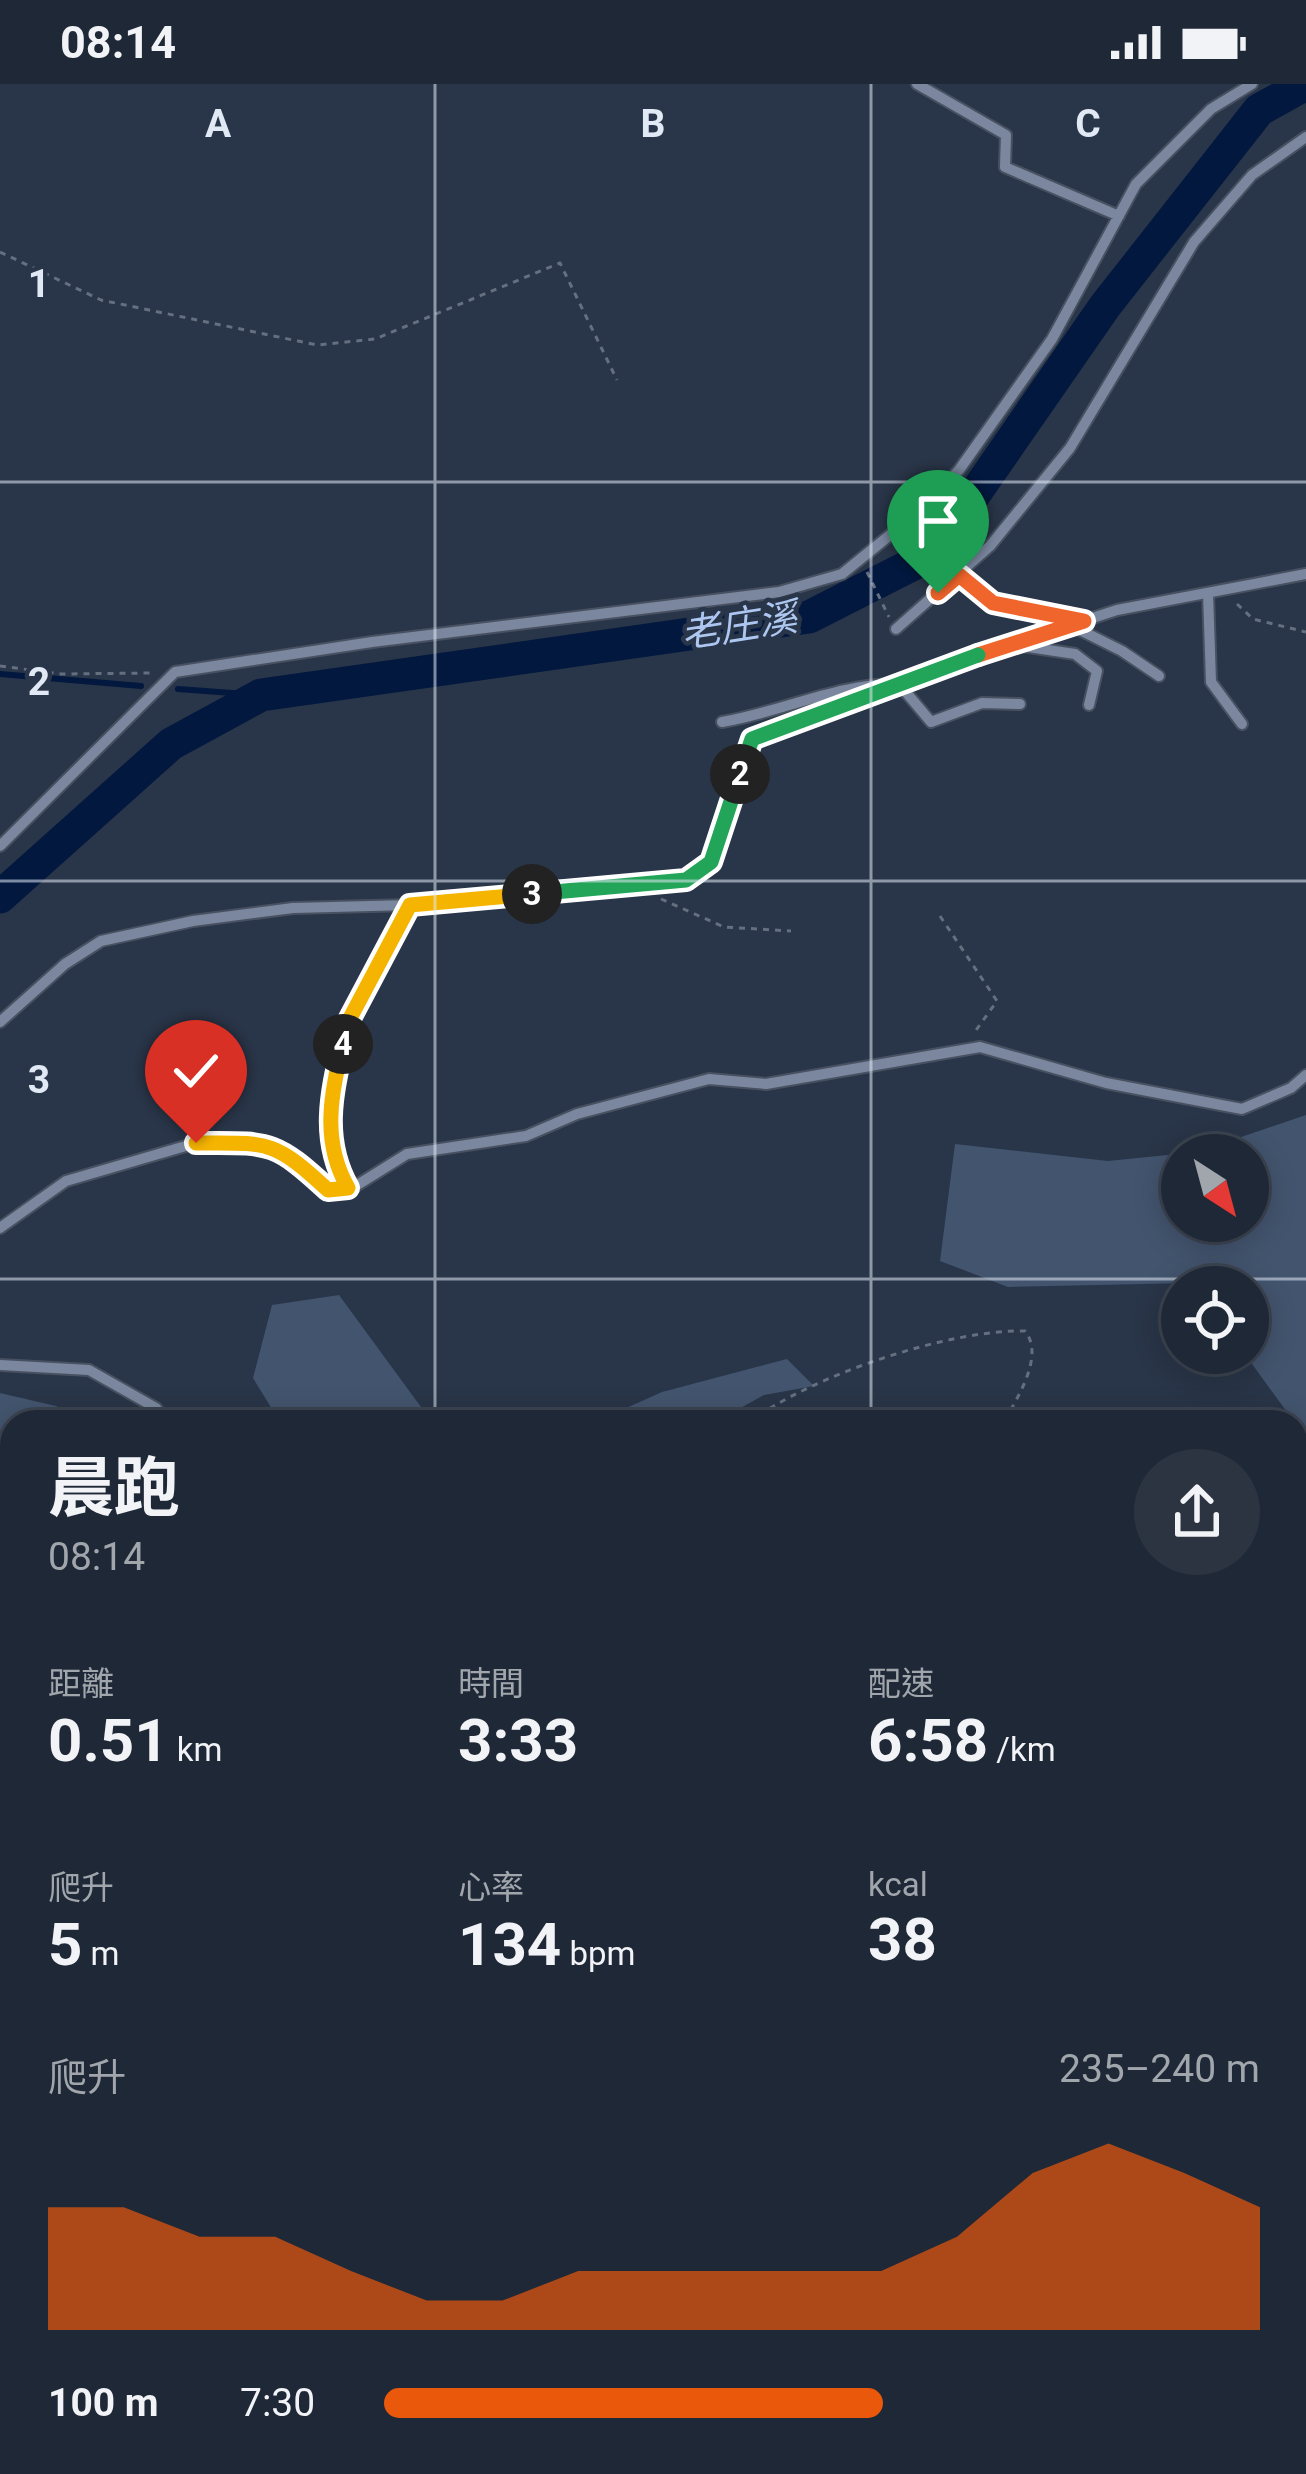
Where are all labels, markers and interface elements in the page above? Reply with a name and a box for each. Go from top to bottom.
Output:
text: 08:14 [60,16,176,69]
text: A [205,101,232,147]
text: B [641,101,665,147]
text: C [1075,101,1101,147]
text: 1 [28,261,50,307]
pin [887,470,989,593]
icon: arrive [905,488,971,554]
water label: 老庄溪 [678,593,805,658]
text: 2 [28,659,50,705]
pin: 2 [710,744,770,804]
text: 2 [731,754,749,793]
pin: 3 [502,864,562,924]
text: 3 [523,874,541,913]
pin: 4 [313,1014,373,1074]
pin [145,1020,247,1143]
text: 4 [334,1024,352,1063]
icon: check [163,1038,229,1104]
text: 3 [28,1057,50,1103]
north arrow [1161,1134,1269,1242]
map controls [1161,1134,1269,1374]
button: locate [1161,1266,1269,1374]
button: share [1134,1449,1260,1575]
text: 晨跑 [48,1450,180,1527]
text: 08:14 [48,1534,145,1580]
text: 距離 [48,1664,114,1703]
text: 時間 [458,1664,524,1703]
text: 配速 [868,1664,934,1703]
text: 0.51 [48,1705,169,1776]
text: 3:33 [458,1705,578,1776]
text: 6:58 [868,1705,988,1776]
text: km [169,1730,223,1769]
text: /km [988,1730,1056,1769]
text: kcal [868,1865,928,1904]
text: 爬升 [48,1868,114,1907]
text: 心率 [458,1868,524,1907]
text: 38 [868,1904,937,1975]
text: 5 [48,1909,82,1980]
text: 134 [458,1909,561,1980]
text: m [82,1934,120,1973]
text: bpm [561,1934,635,1973]
text: 235–240 m [1059,2046,1260,2092]
text: 爬升 [48,2055,126,2101]
text: 100 m [48,2380,159,2426]
text: 7:30 [240,2380,315,2426]

